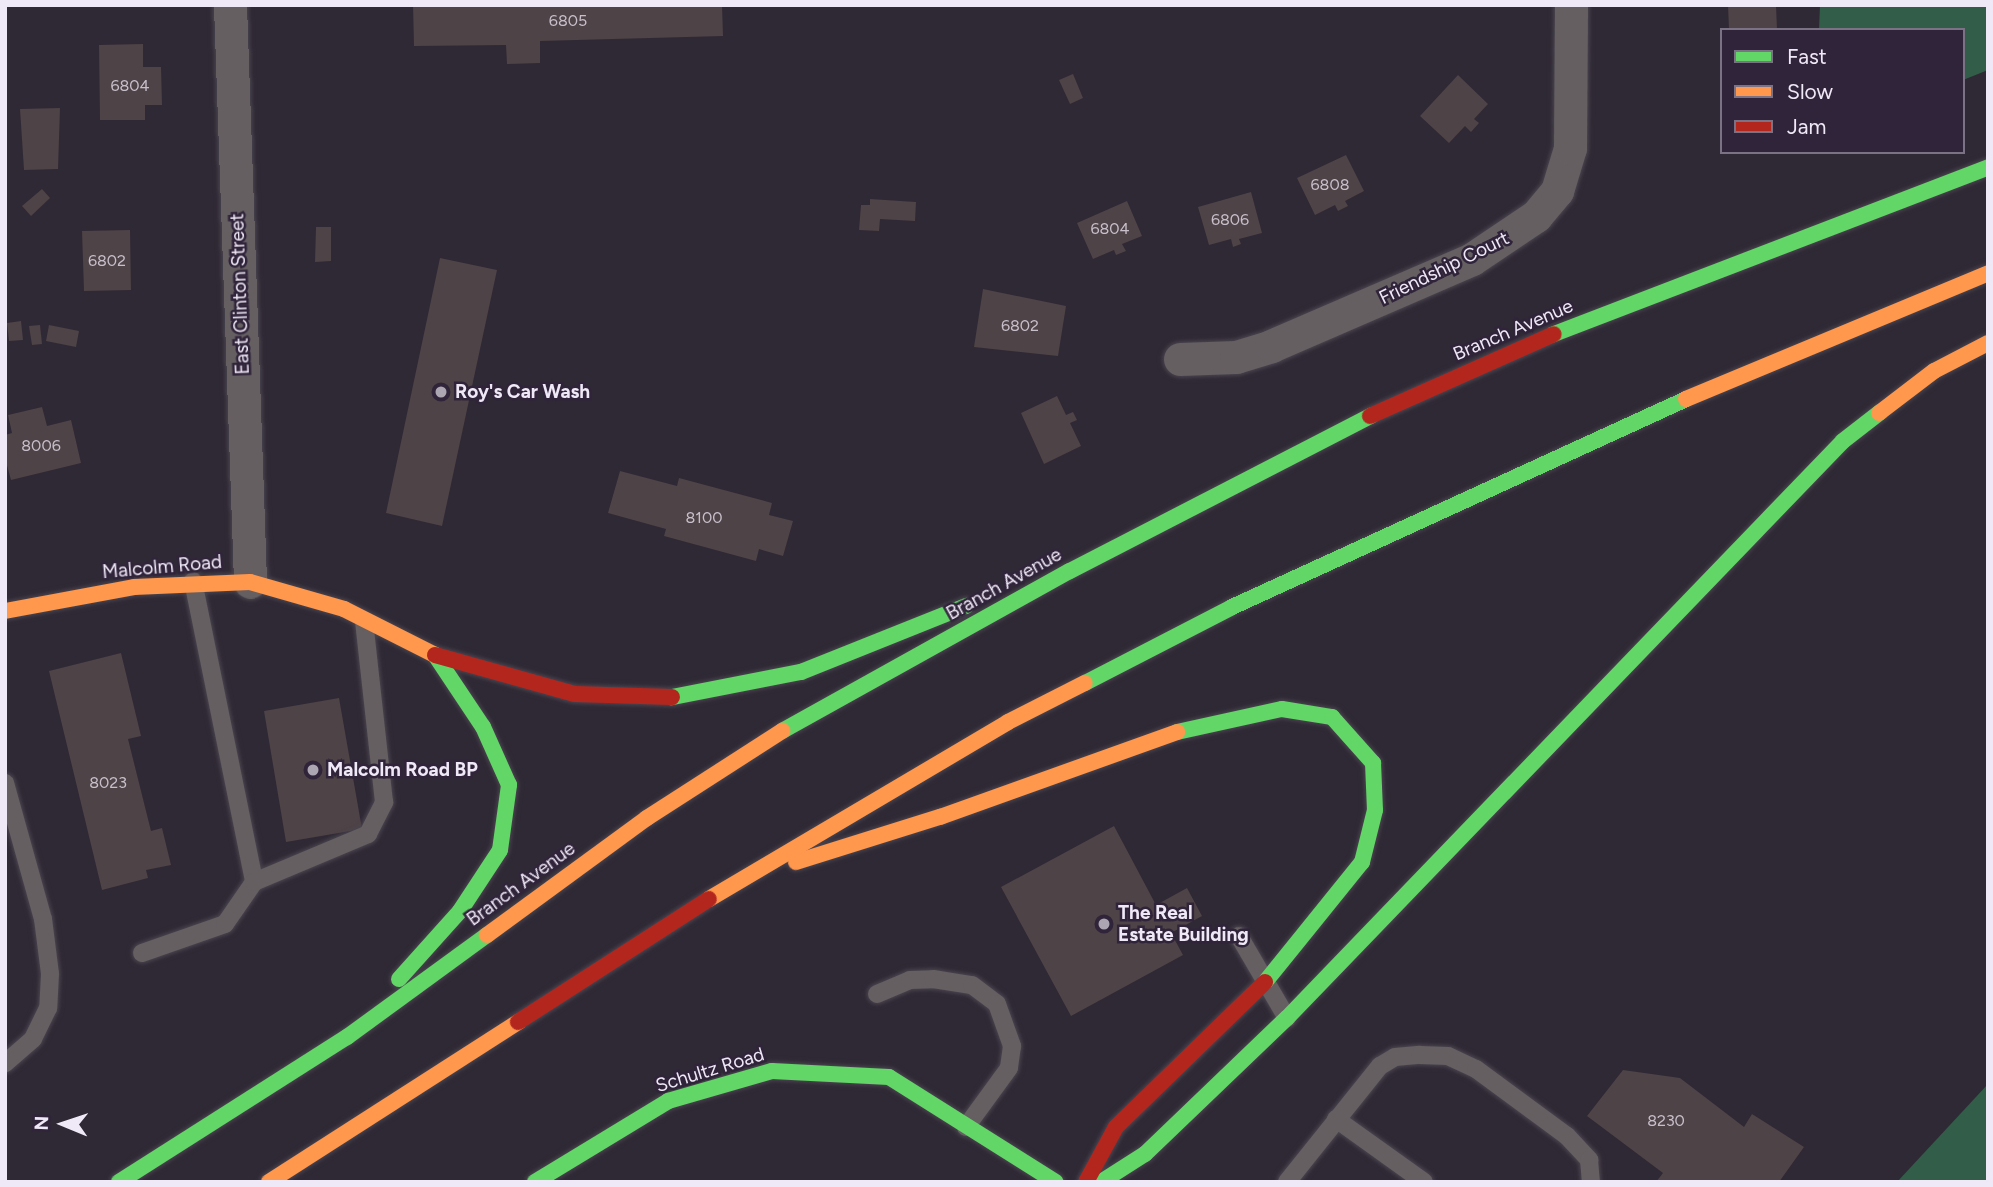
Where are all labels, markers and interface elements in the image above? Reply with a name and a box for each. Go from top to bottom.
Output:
house number: 6805 [549,11,587,31]
legend [1720,28,1965,154]
text: Fast [1787,44,1827,69]
house number: 6804 [110,76,150,96]
text: Slow [1787,79,1833,104]
text: Jam [1787,114,1826,139]
house number: 6808 [1311,175,1349,195]
house number: 6806 [1211,210,1249,230]
street label: East Clinton Street [226,213,254,375]
house number: 6804 [1090,219,1130,239]
street label: Friendship Court [1375,227,1513,309]
house number: 6802 [88,251,126,271]
street label: Branch Avenue [1450,294,1576,366]
house number: 6802 [1001,316,1039,336]
place label: Roy's Car Wash [455,381,590,403]
marker: Roy's Car Wash [433,384,449,400]
house number: 8006 [21,436,61,456]
house number: 8100 [686,508,722,528]
street label: Branch Avenue [942,543,1066,625]
street label: Malcolm Road [101,550,223,584]
place label: Malcolm Road BP [327,759,478,781]
marker: Malcolm Road BP [305,762,321,778]
house number: 8023 [89,773,127,793]
street label: Branch Avenue [462,837,580,931]
place label: The Real Estate Building [1118,902,1249,946]
marker: The Real Estate Building [1096,916,1112,932]
street label: Schultz Road [653,1043,767,1097]
north arrow [28,1089,98,1159]
house number: 8230 [1647,1111,1685,1131]
text: N [30,1116,53,1131]

